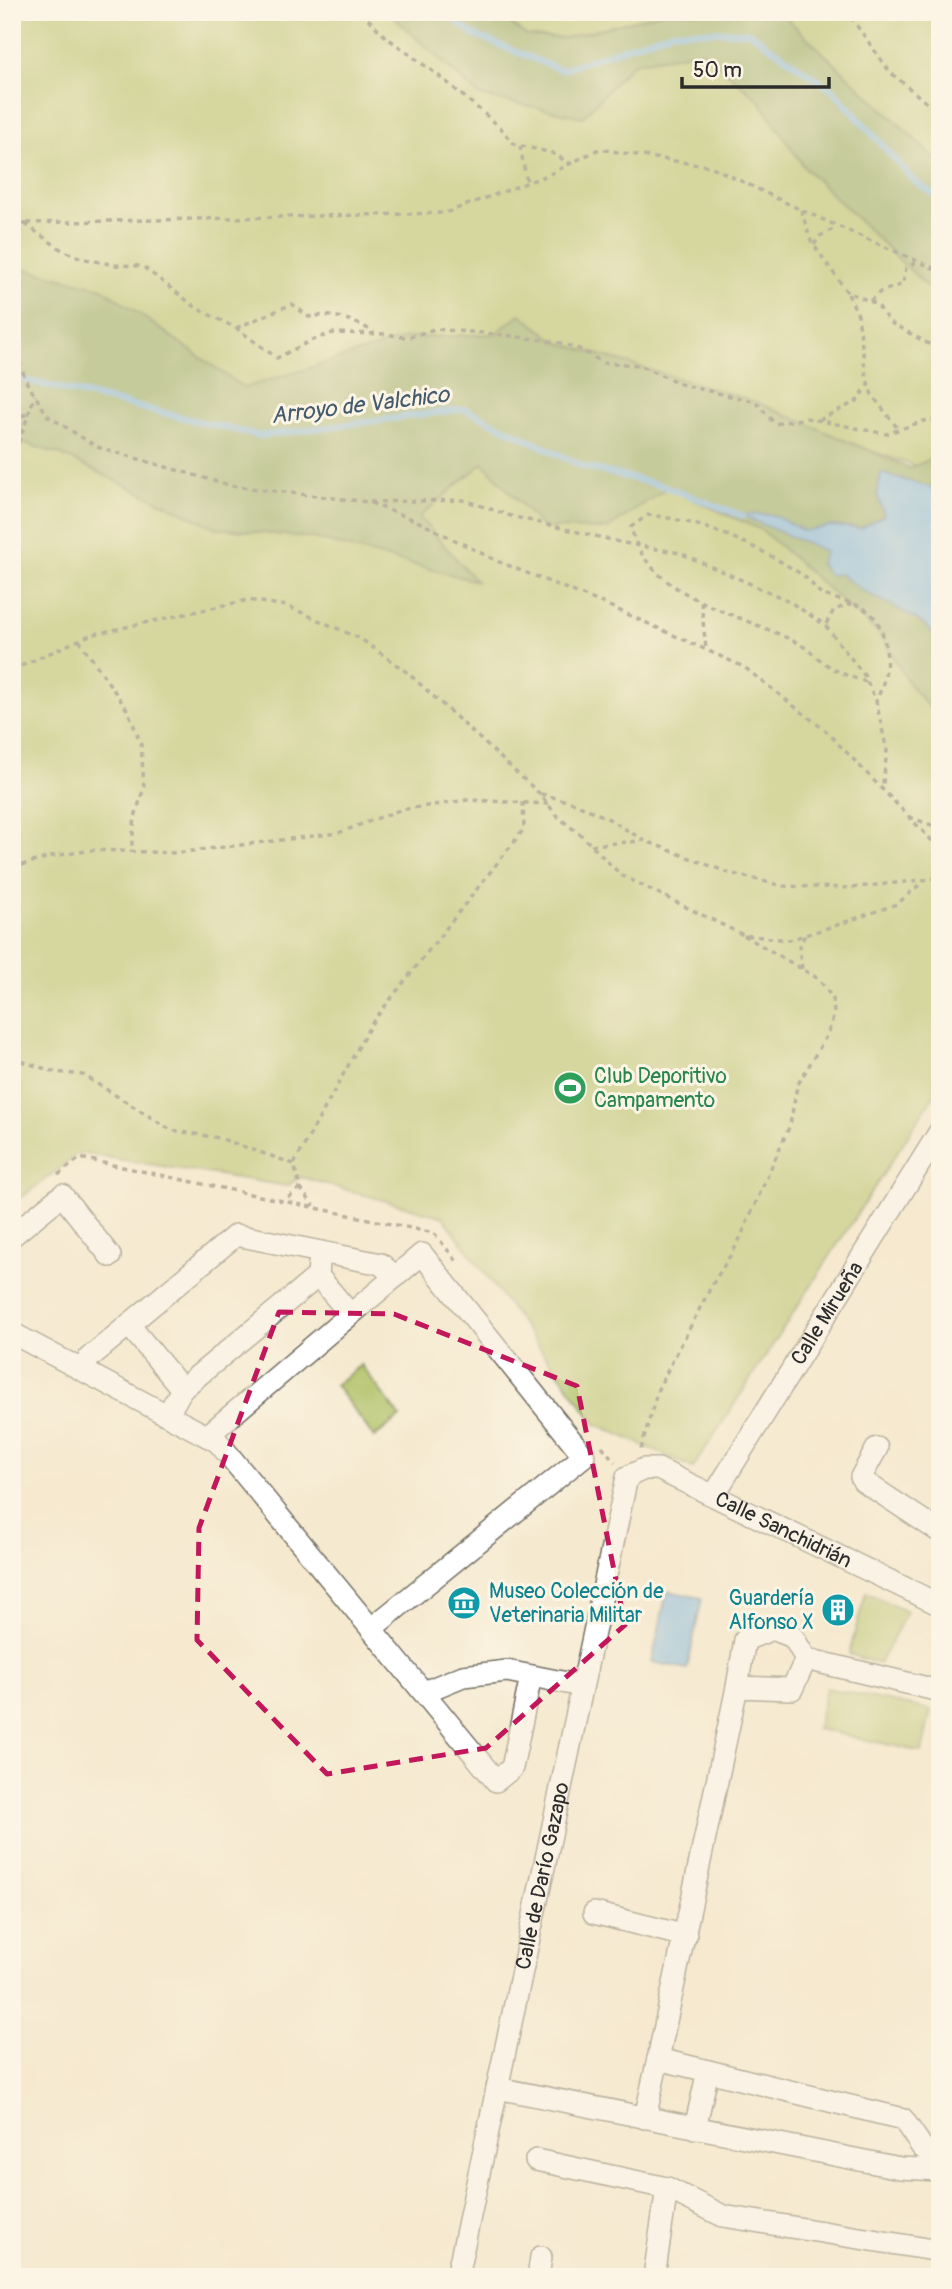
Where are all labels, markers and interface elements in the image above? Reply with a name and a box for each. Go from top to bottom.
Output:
scale bar [682,46,830,90]
text: 50 m [693,57,742,84]
water label: Arroyo de Valchico [269,379,452,430]
place label: Club Deporitivo Campamento [594,1063,727,1114]
sports icon: Club Deporitivo Campamento [551,1069,589,1107]
street label: Calle Mirueña [785,1256,869,1370]
street label: Calle Sanchidrián [711,1485,856,1574]
place label: Museo Colección de Veterinaria Militar [489,1578,664,1629]
museum icon: Museo Colección de Veterinaria Militar [445,1584,483,1622]
place label: Guardería Alfonso X [728,1585,814,1636]
building icon: Guardería Alfonso X [819,1591,857,1629]
street label: Calle de Darío Gazapo [509,1780,575,1972]

